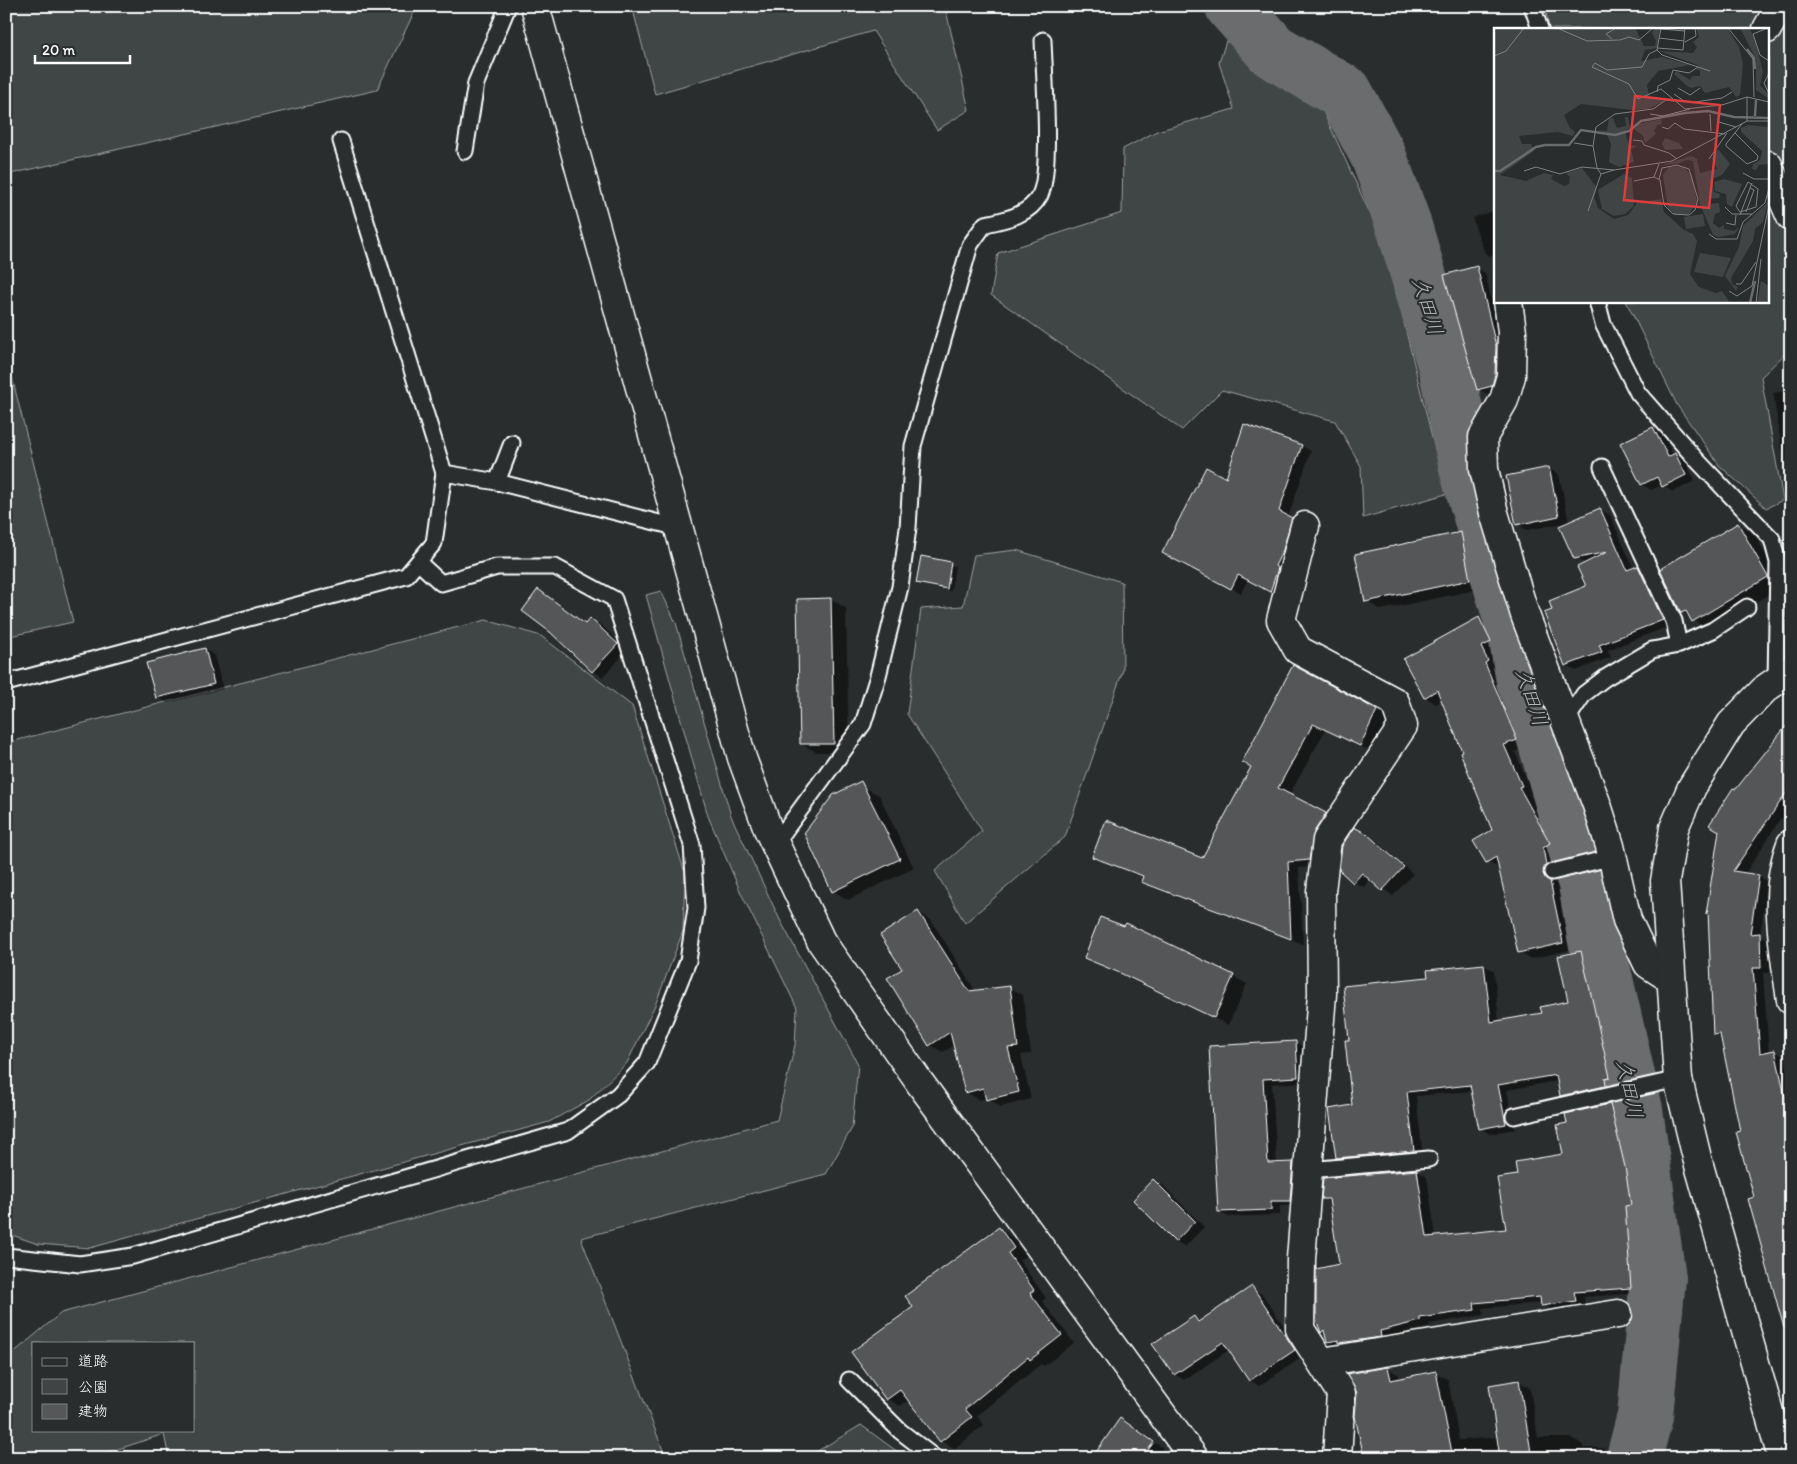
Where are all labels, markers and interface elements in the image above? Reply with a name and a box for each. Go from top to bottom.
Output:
inset map [1494,28,1770,302]
scale bar [35,32,130,64]
text: 20 m [42,41,76,59]
water label: 久田川 [1408,274,1448,338]
water label: 久田川 [1511,665,1553,729]
water label: 久田川 [1612,1057,1648,1121]
legend [32,1342,195,1432]
text: 道路 [78,1352,108,1370]
text: 公園 [78,1378,108,1396]
text: 建物 [78,1402,108,1420]

